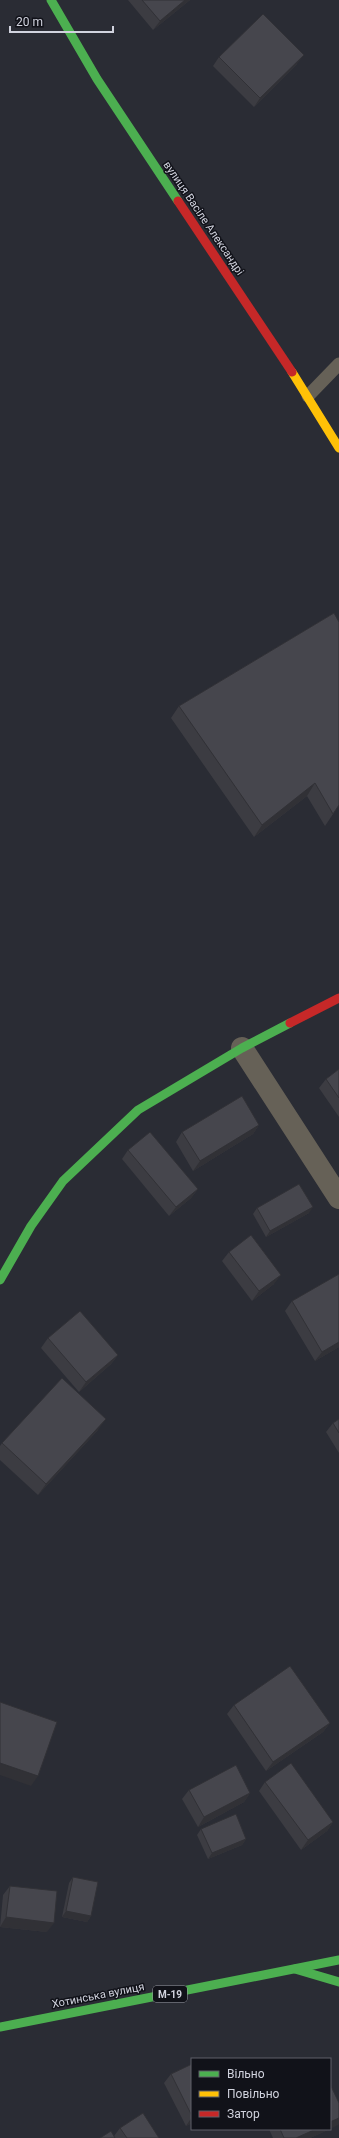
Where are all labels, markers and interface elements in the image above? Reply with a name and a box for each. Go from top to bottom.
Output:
scale bar [10,8,113,34]
text: 20 m [16,15,43,29]
street label: вулиця Васіле Александрі [161,159,247,278]
street label: Хотинська вулиця [51,1980,145,2011]
road number: М-19 [153,1986,187,2002]
legend [191,2058,331,2130]
text: Вільно [227,2067,265,2081]
text: Повільно [227,2087,280,2101]
text: Затор [227,2107,260,2121]

